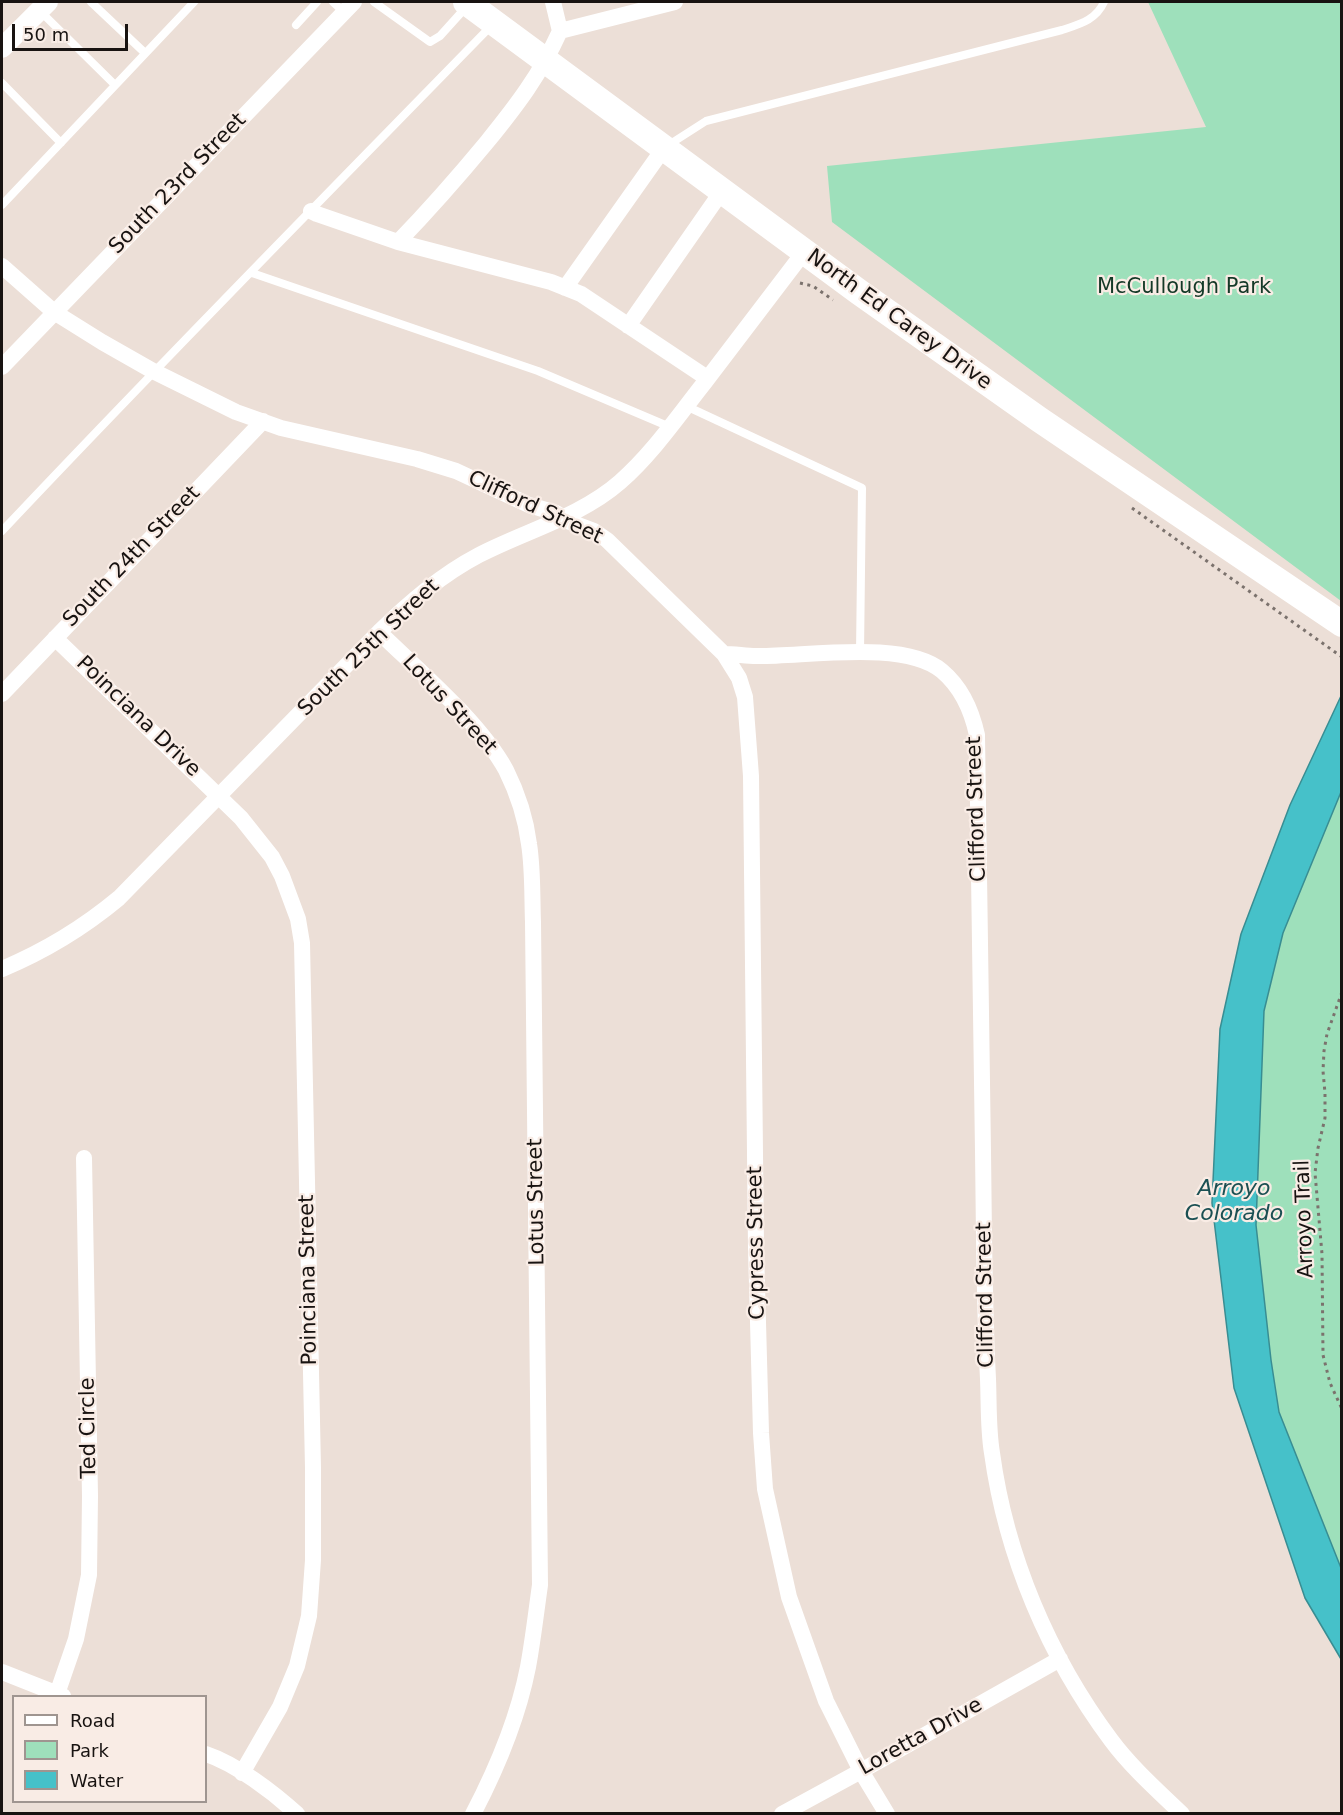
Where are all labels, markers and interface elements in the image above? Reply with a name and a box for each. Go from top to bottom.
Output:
scale bar [15,12,130,50]
text: 50 m [23,24,69,45]
street label: South 23rd Street [104,108,252,260]
street label: North Ed Carey Drive [802,244,996,396]
park label: McCullough Park [1097,275,1271,301]
street label: Clifford Street [464,466,606,550]
street label: South 24th Street [58,481,206,633]
street label: South 25th Street [293,574,445,722]
street label: Lotus Street [396,650,502,760]
street label: Poinciana Drive [71,651,205,783]
street label: Clifford Street [962,736,992,882]
street label: Lotus Street [523,1138,551,1266]
street label: Arroyo Trail [1290,1159,1320,1279]
street label: Cypress Street [743,1166,771,1320]
water label: Arroyo Colorado [1185,1176,1283,1228]
street label: Poinciana Street [295,1194,323,1366]
street label: Clifford Street [972,1222,1000,1368]
street label: Ted Circle [76,1377,102,1479]
street label: Loretta Drive [855,1693,987,1781]
legend [12,1695,207,1803]
text: Road [70,1710,115,1731]
text: Park [70,1740,109,1761]
text: Water [70,1770,123,1791]

